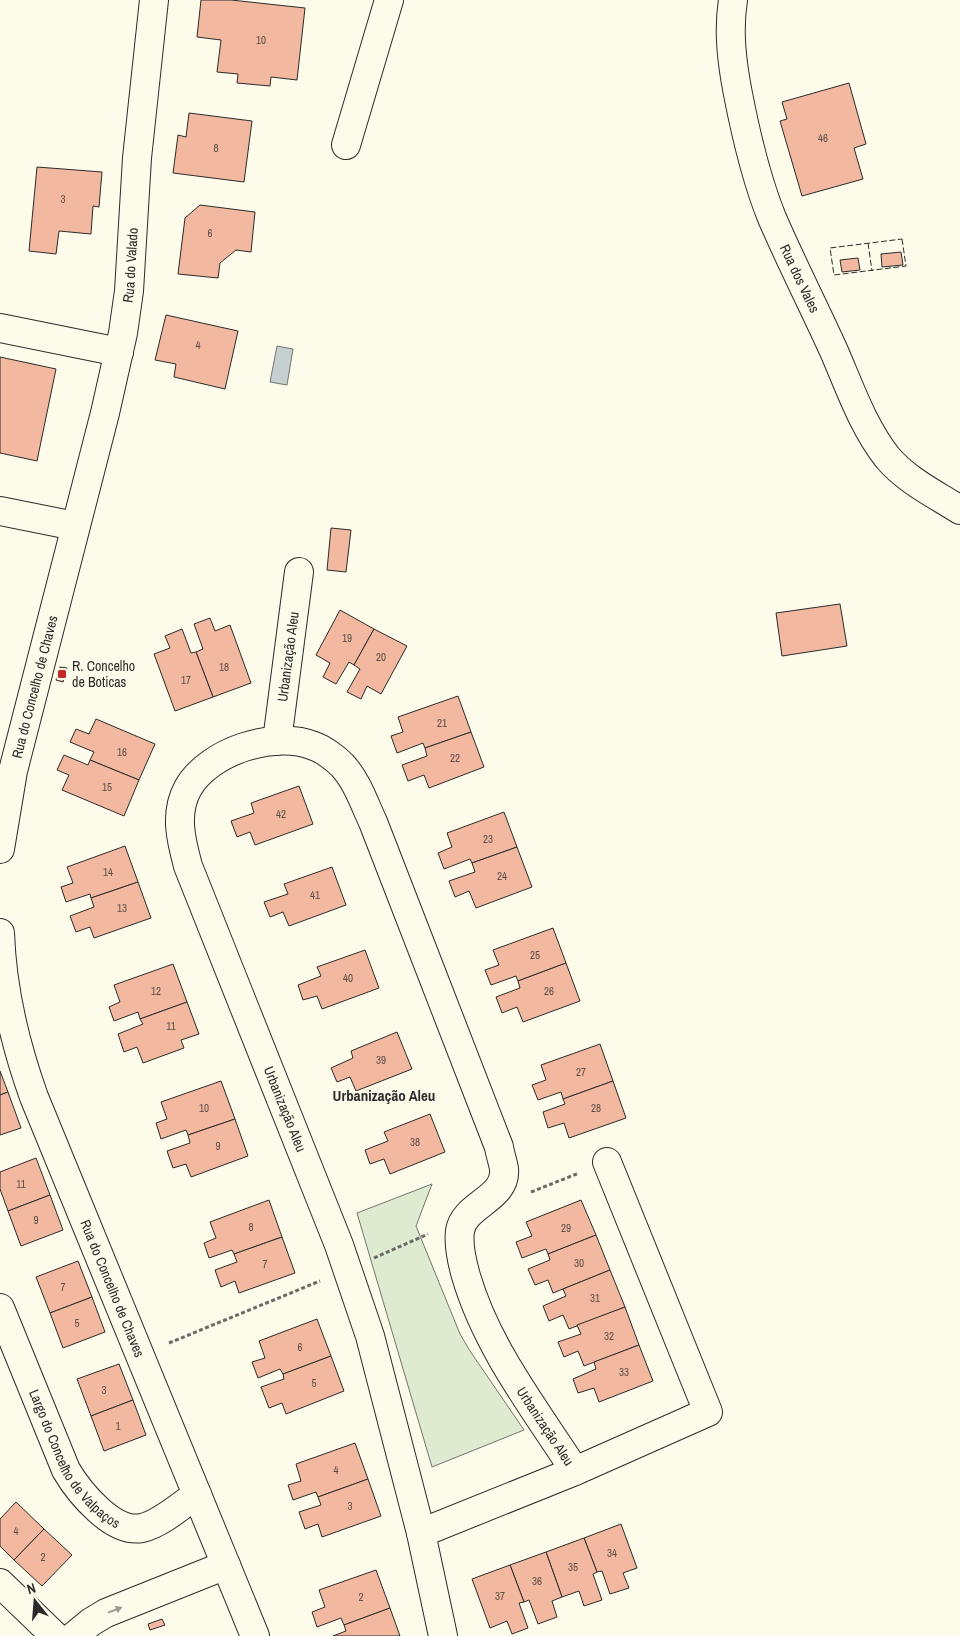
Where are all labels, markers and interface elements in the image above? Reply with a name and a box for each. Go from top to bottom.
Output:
house number: 10 [256,33,266,47]
house number: 46 [818,131,828,145]
house number: 8 [213,141,219,155]
house number: 3 [60,192,66,206]
house number: 6 [207,226,213,240]
street label: Rua do Valado [118,227,142,304]
street label: Rua dos Vales [776,241,824,316]
house number: 4 [195,338,201,352]
street label: Urbanização Aleu [273,611,303,703]
street label: Rua do Concelho de Chaves [8,613,62,760]
house number: 19 [342,631,352,645]
house number: 20 [376,650,386,664]
place label: R. Concelho de Boticas [72,657,135,691]
house number: 18 [219,660,229,674]
marker: R. Concelho de Boticas [56,668,68,680]
house number: 17 [181,673,191,687]
house number: 21 [437,716,447,730]
house number: 16 [117,745,127,759]
house number: 22 [450,751,460,765]
house number: 15 [102,780,112,794]
house number: 42 [276,807,286,821]
house number: 23 [483,832,493,846]
house number: 14 [103,865,113,879]
house number: 24 [497,869,507,883]
house number: 41 [310,888,320,902]
house number: 13 [117,901,127,915]
house number: 25 [530,948,540,962]
house number: 40 [343,971,353,985]
house number: 12 [151,984,161,998]
house number: 26 [544,984,554,998]
house number: 11 [166,1019,176,1033]
house number: 39 [376,1053,386,1067]
street label: Urbanização Aleu [260,1064,310,1154]
house number: 27 [576,1065,586,1079]
district label: Urbanização Aleu [333,1085,435,1106]
house number: 10 [199,1101,209,1115]
house number: 28 [591,1101,601,1115]
house number: 38 [410,1135,420,1149]
house number: 9 [215,1139,221,1153]
house number: 11 [16,1177,26,1191]
house number: 9 [33,1213,39,1227]
street label: Rua do Concelho de Chaves [76,1217,149,1360]
house number: 8 [248,1220,254,1234]
house number: 29 [561,1221,571,1235]
house number: 30 [574,1256,584,1270]
house number: 7 [262,1257,268,1271]
house number: 7 [60,1280,66,1294]
house number: 31 [590,1291,600,1305]
house number: 5 [74,1316,80,1330]
house number: 32 [604,1329,614,1343]
house number: 6 [297,1340,303,1354]
house number: 33 [619,1365,629,1379]
house number: 5 [311,1376,317,1390]
house number: 3 [101,1383,107,1397]
street label: Urbanização Aleu [513,1384,578,1469]
street label: Largo do Concelho de Valpaços [25,1387,123,1532]
house number: 1 [115,1419,121,1433]
house number: 4 [333,1463,339,1477]
house number: 3 [347,1499,353,1513]
house number: 4 [13,1524,19,1538]
house number: 34 [607,1546,617,1560]
house number: 2 [40,1550,46,1564]
house number: 35 [568,1560,578,1574]
house number: 36 [532,1574,542,1588]
north arrow [10,1576,60,1626]
text: N [25,1579,38,1598]
house number: 37 [495,1589,505,1603]
house number: 2 [358,1590,364,1604]
one-way arrow [108,1606,123,1614]

